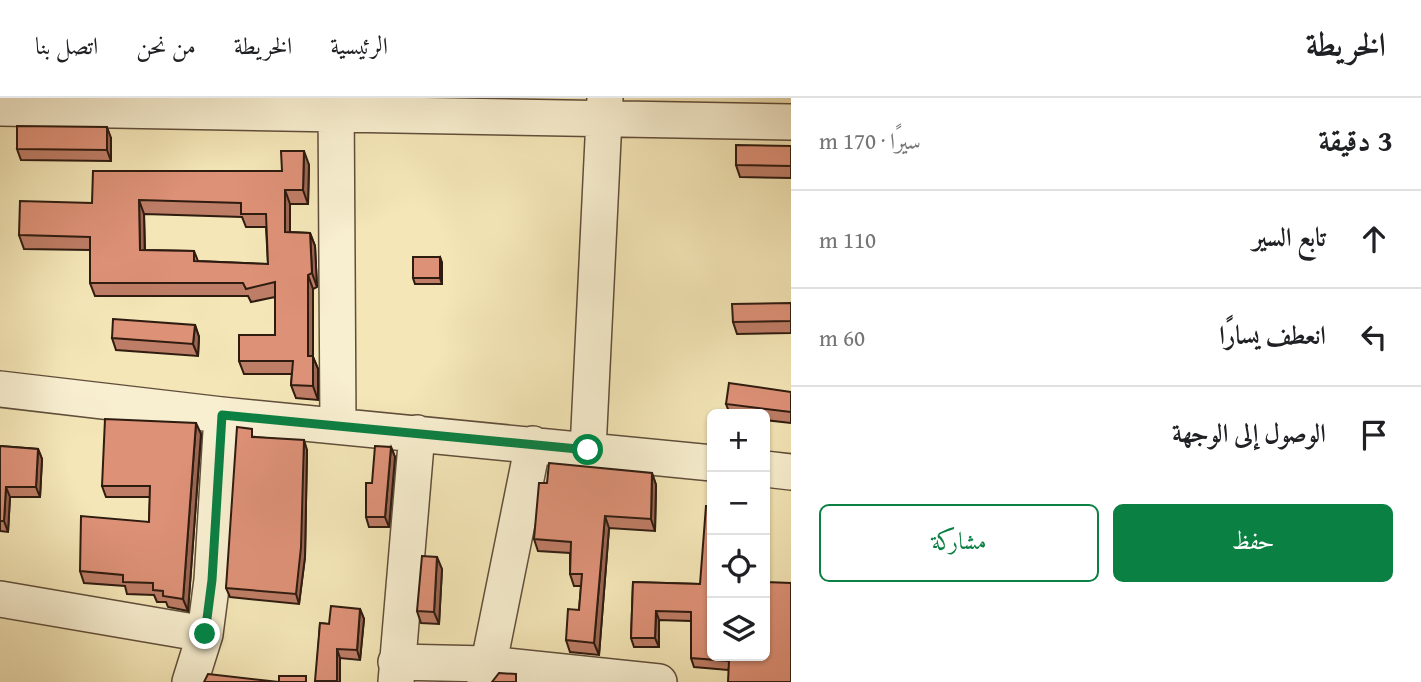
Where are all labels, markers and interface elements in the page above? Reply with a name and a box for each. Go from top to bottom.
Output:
text: الخريطة [1306,20,1386,68]
text: اتصل بنا [35,28,98,63]
text: من نحن [136,28,196,63]
text: الخريطة [234,28,292,63]
text: الرئيسية [330,28,388,63]
text: 3 دقيقة [1318,118,1393,162]
text: سيرًا · 170 m [819,124,921,157]
text: تابع السير [1252,217,1326,256]
icon: ahead [1355,220,1393,258]
text: 110 m [819,223,876,256]
text: انعطف يسارًا [1219,315,1326,354]
icon: left [1355,318,1393,356]
text: 60 m [819,321,865,354]
map controls [707,409,770,661]
button: + [707,409,770,472]
text: الوصول إلى الوجهة [1172,413,1326,452]
icon: arrive [1355,416,1393,454]
route start [572,434,603,465]
button: − [707,472,770,535]
button: مشاركة [819,504,1099,582]
button: حفظ [1113,504,1393,582]
button: locate [707,535,770,598]
button: layers [707,598,770,661]
route end [189,618,220,649]

